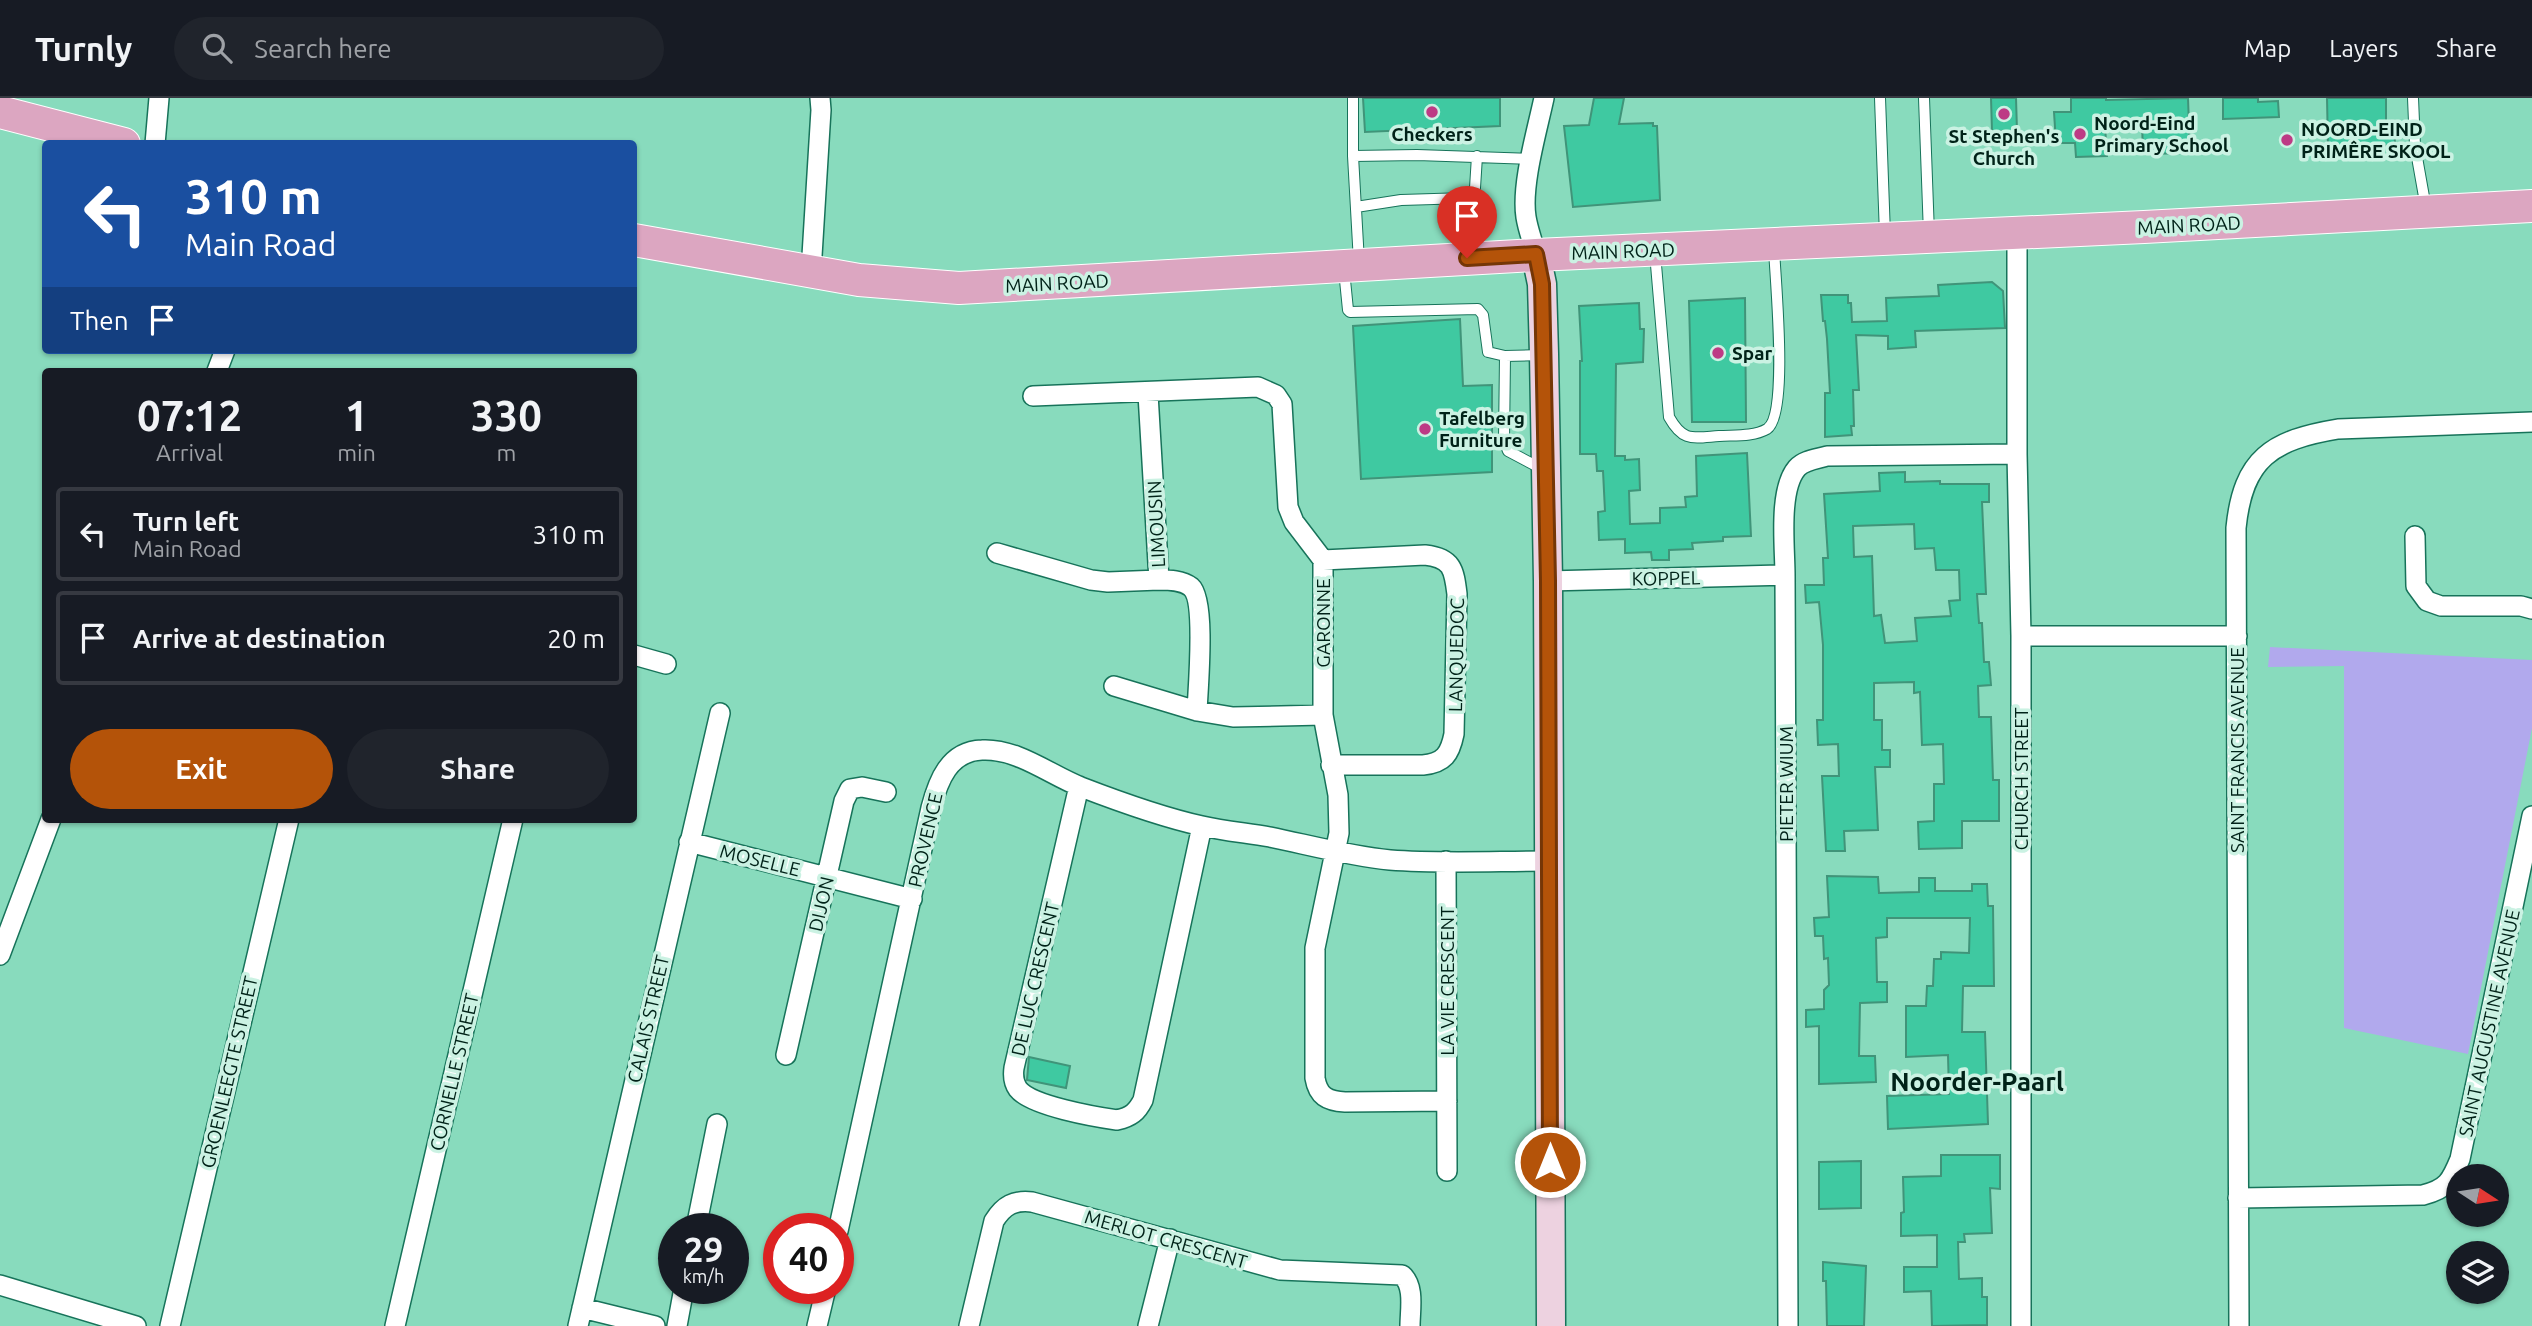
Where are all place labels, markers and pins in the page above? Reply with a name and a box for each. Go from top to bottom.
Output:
marker: Checkers [1424,104,1440,120]
marker: St Stephen's Church [1996,106,2012,122]
place label: Noord-Eind Primary School [2094,112,2229,156]
place label: NOORD-EIND PRIMÊRE SKOOL [2301,118,2451,162]
place label: Checkers [1391,123,1473,145]
place label: St Stephen's Church [1949,125,2060,169]
marker: Noord-Eind Primary School [2072,126,2088,142]
marker: NOORD-EIND PRIMÊRE SKOOL [2279,132,2295,148]
pin [1437,186,1497,258]
place label: Spar [1732,342,1772,364]
marker: Spar [1710,345,1726,361]
place label: Tafelberg Furniture [1439,407,1525,451]
marker: Tafelberg Furniture [1417,421,1433,437]

